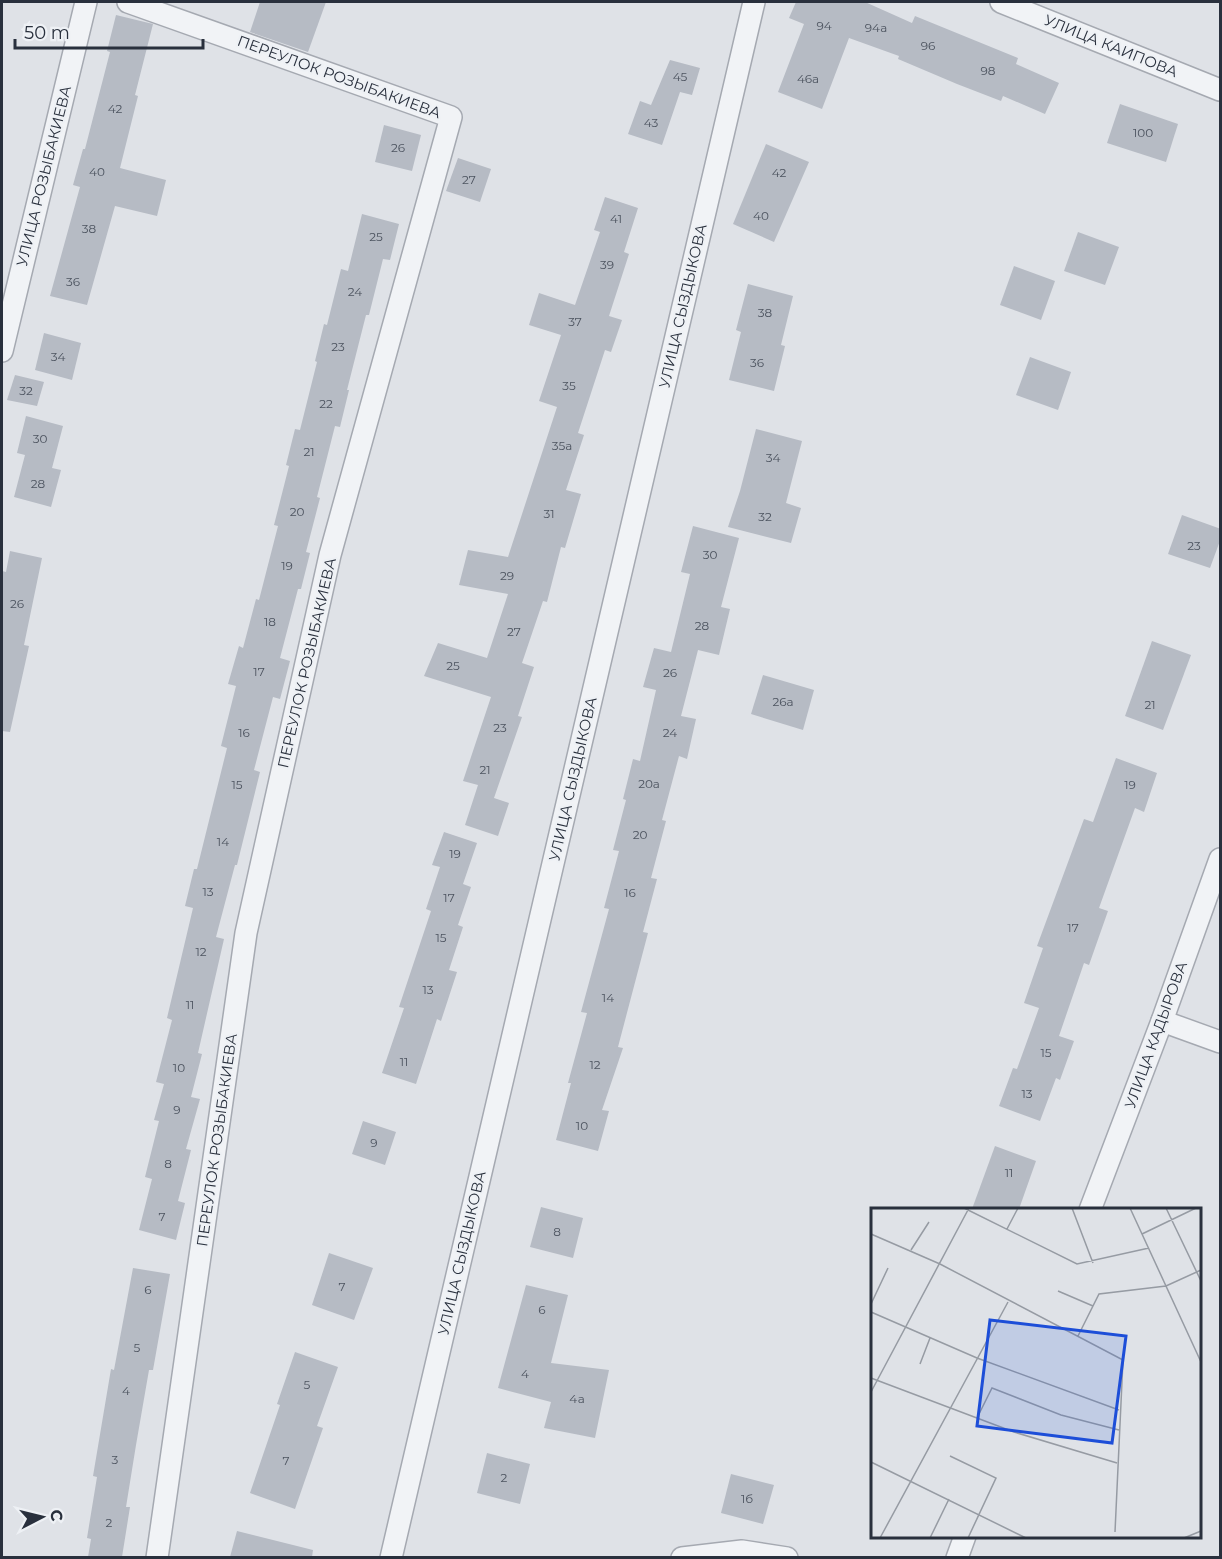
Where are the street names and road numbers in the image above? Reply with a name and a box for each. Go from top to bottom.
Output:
street label: УЛИЦА КАИПОВА [1042,10,1181,81]
street label: ПЕРЕУЛОК РОЗЫБАКИЕВА [235,31,444,122]
street label: УЛИЦА РОЗЫБАКИЕВА [12,84,75,268]
street label: УЛИЦА СЫЗДЫКОВА [654,222,711,390]
street label: ПЕРЕУЛОК РОЗЫБАКИЕВА [273,556,340,770]
street label: УЛИЦА СЫЗДЫКОВА [544,695,601,863]
street label: УЛИЦА КАДЫРОВА [1120,959,1191,1111]
street label: ПЕРЕУЛОК РОЗЫБАКИЕВА [192,1032,241,1248]
street label: УЛИЦА СЫЗДЫКОВА [433,1169,490,1337]

